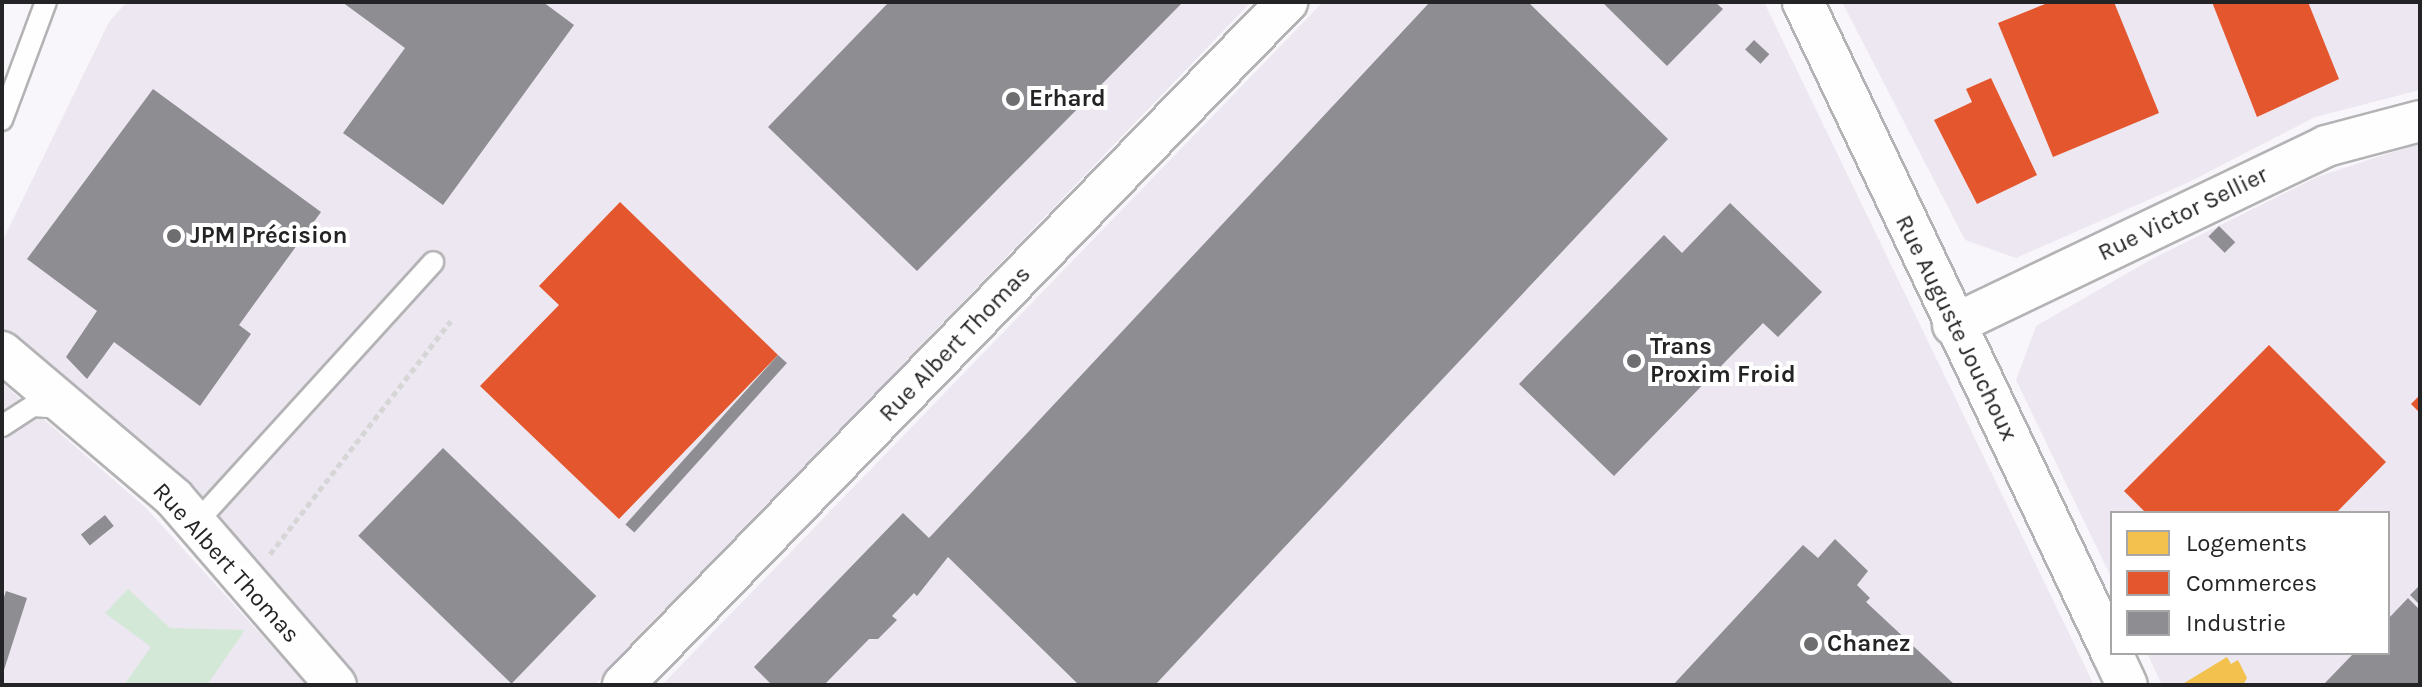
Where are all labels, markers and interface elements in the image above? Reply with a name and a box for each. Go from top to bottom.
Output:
place label: Erhard [1029,85,1106,113]
marker: Erhard [1004,90,1022,108]
street label: Rue Victor Sellier [2093,160,2273,268]
street label: Rue Auguste Jouchoux [1889,210,2023,446]
place label: JPM Précision [190,222,347,250]
marker: JPM Précision [165,227,183,245]
street label: Rue Albert Thomas [873,260,1037,428]
place label: Trans Proxim Froid [1650,333,1796,389]
marker: Trans Proxim Froid [1625,352,1643,370]
street label: Rue Albert Thomas [147,477,305,649]
legend [2110,511,2390,655]
text: Logements [2186,529,2307,557]
text: Commerces [2186,569,2317,597]
text: Industrie [2186,609,2286,637]
place label: Chanez [1827,630,1911,658]
marker: Chanez [1802,635,1820,653]

